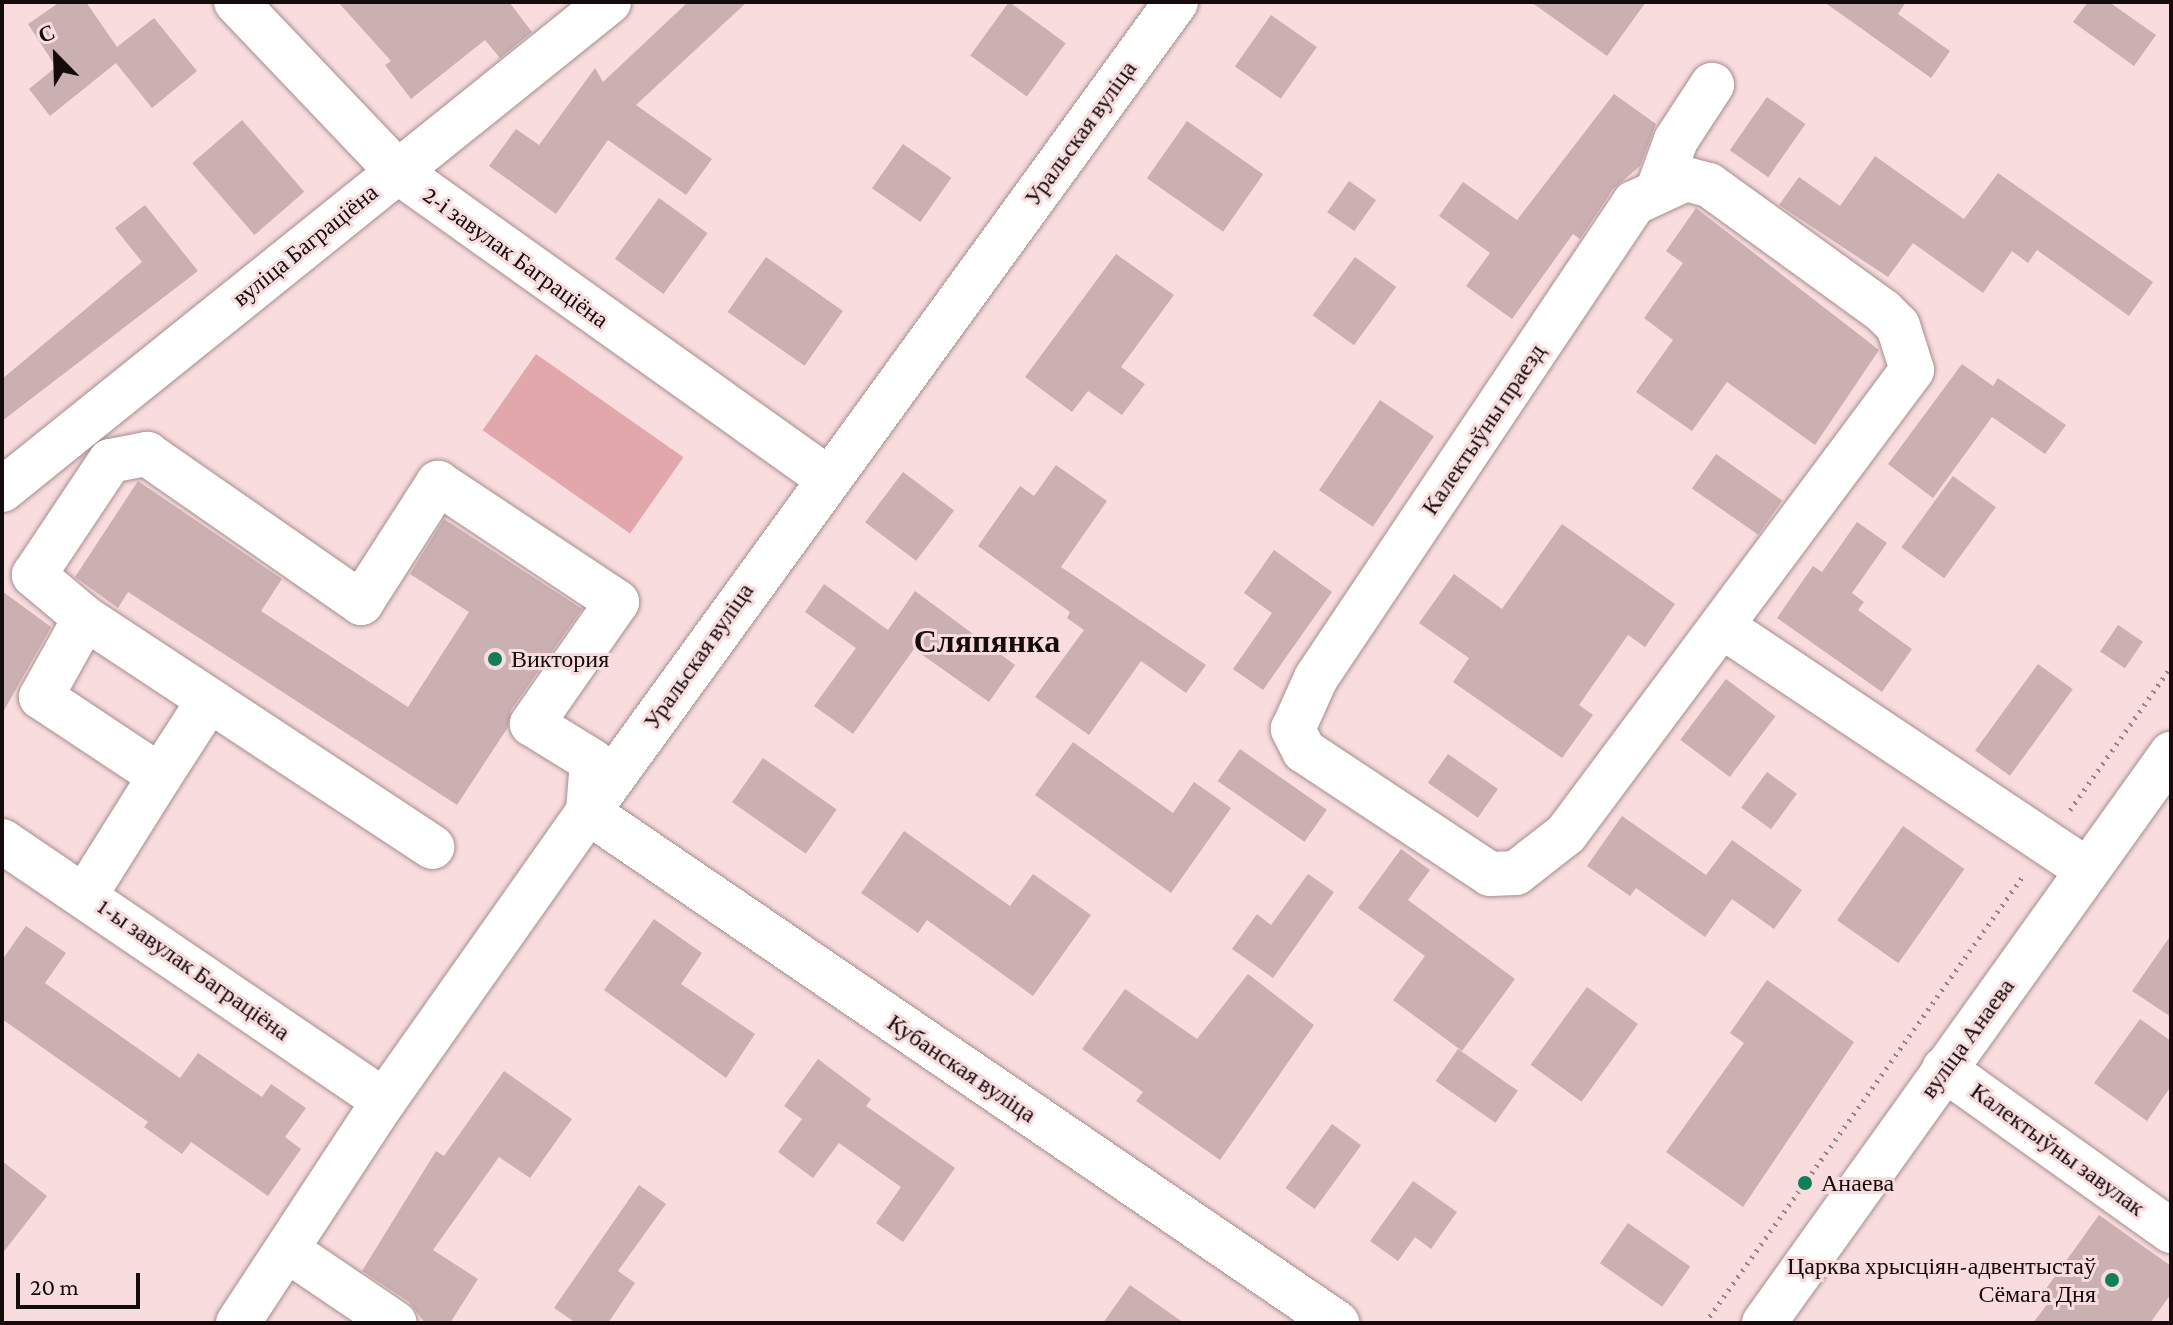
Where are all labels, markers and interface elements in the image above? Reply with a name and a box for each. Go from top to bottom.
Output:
north arrow [16,16,96,96]
text: С [34,19,59,48]
street label: Уральская вуліца [1018,55,1142,211]
street label: вуліца Баграціёна [227,178,383,312]
street label: 2-і завулак Баграціёна [418,180,614,334]
street label: Калектыўны праезд [1415,338,1551,520]
street label: Уральская вуліца [637,577,759,735]
district label: Сляпянка [914,622,1060,660]
place label: Виктория [511,645,609,673]
marker: Виктория [486,650,504,668]
street label: 1-ы завулак Баграціёна [92,892,296,1046]
street label: вуліца Анаева [1914,972,2020,1104]
street label: Кубанская вуліца [882,1008,1042,1128]
street label: Калектыўны завулак [1965,1076,2151,1222]
place label: Анаева [1821,1169,1894,1197]
marker: Анаева [1796,1174,1814,1192]
place label: Царква хрысціян-адвентыстаў Сёмага Дня [1787,1252,2096,1308]
scale bar [20,1257,144,1307]
marker: Царква хрысціян-адвентыстаў Сёмага Дня [2103,1271,2121,1289]
text: 20 m [30,1273,79,1300]

